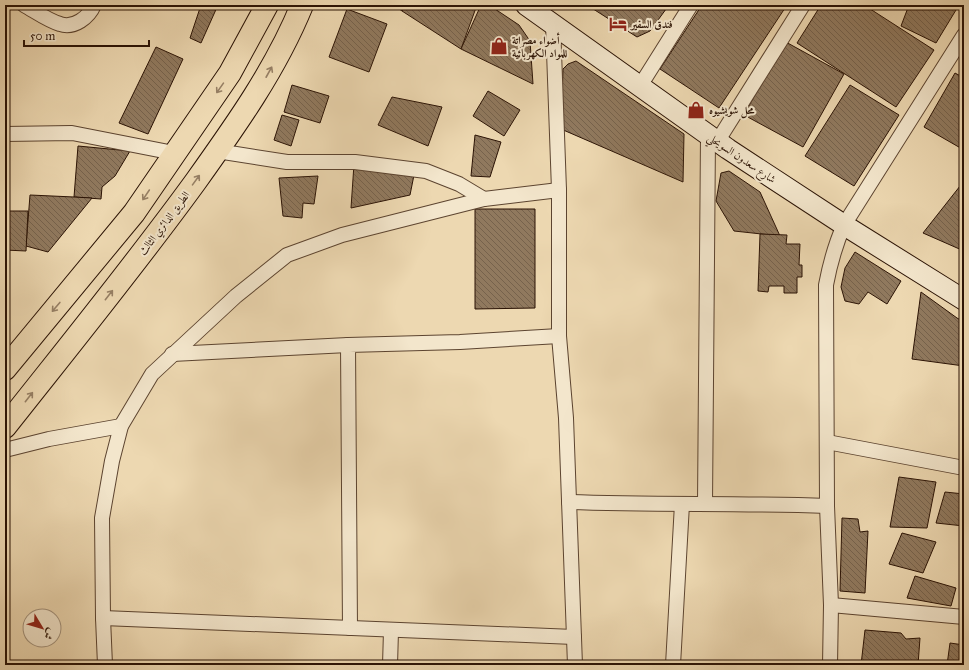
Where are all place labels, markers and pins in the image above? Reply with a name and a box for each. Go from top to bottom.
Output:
hotel icon: فندق السفير [608,14,628,34]
place label: فندق السفير [629,18,673,31]
place label: أضواء مصراتة للمواد الكهربائية [512,32,567,61]
shop icon: أضواء مصراتة للمواد الكهربائية [489,36,509,56]
shop icon: محل شويشيوه [686,100,706,120]
place label: محل شويشيوه [709,104,755,119]

